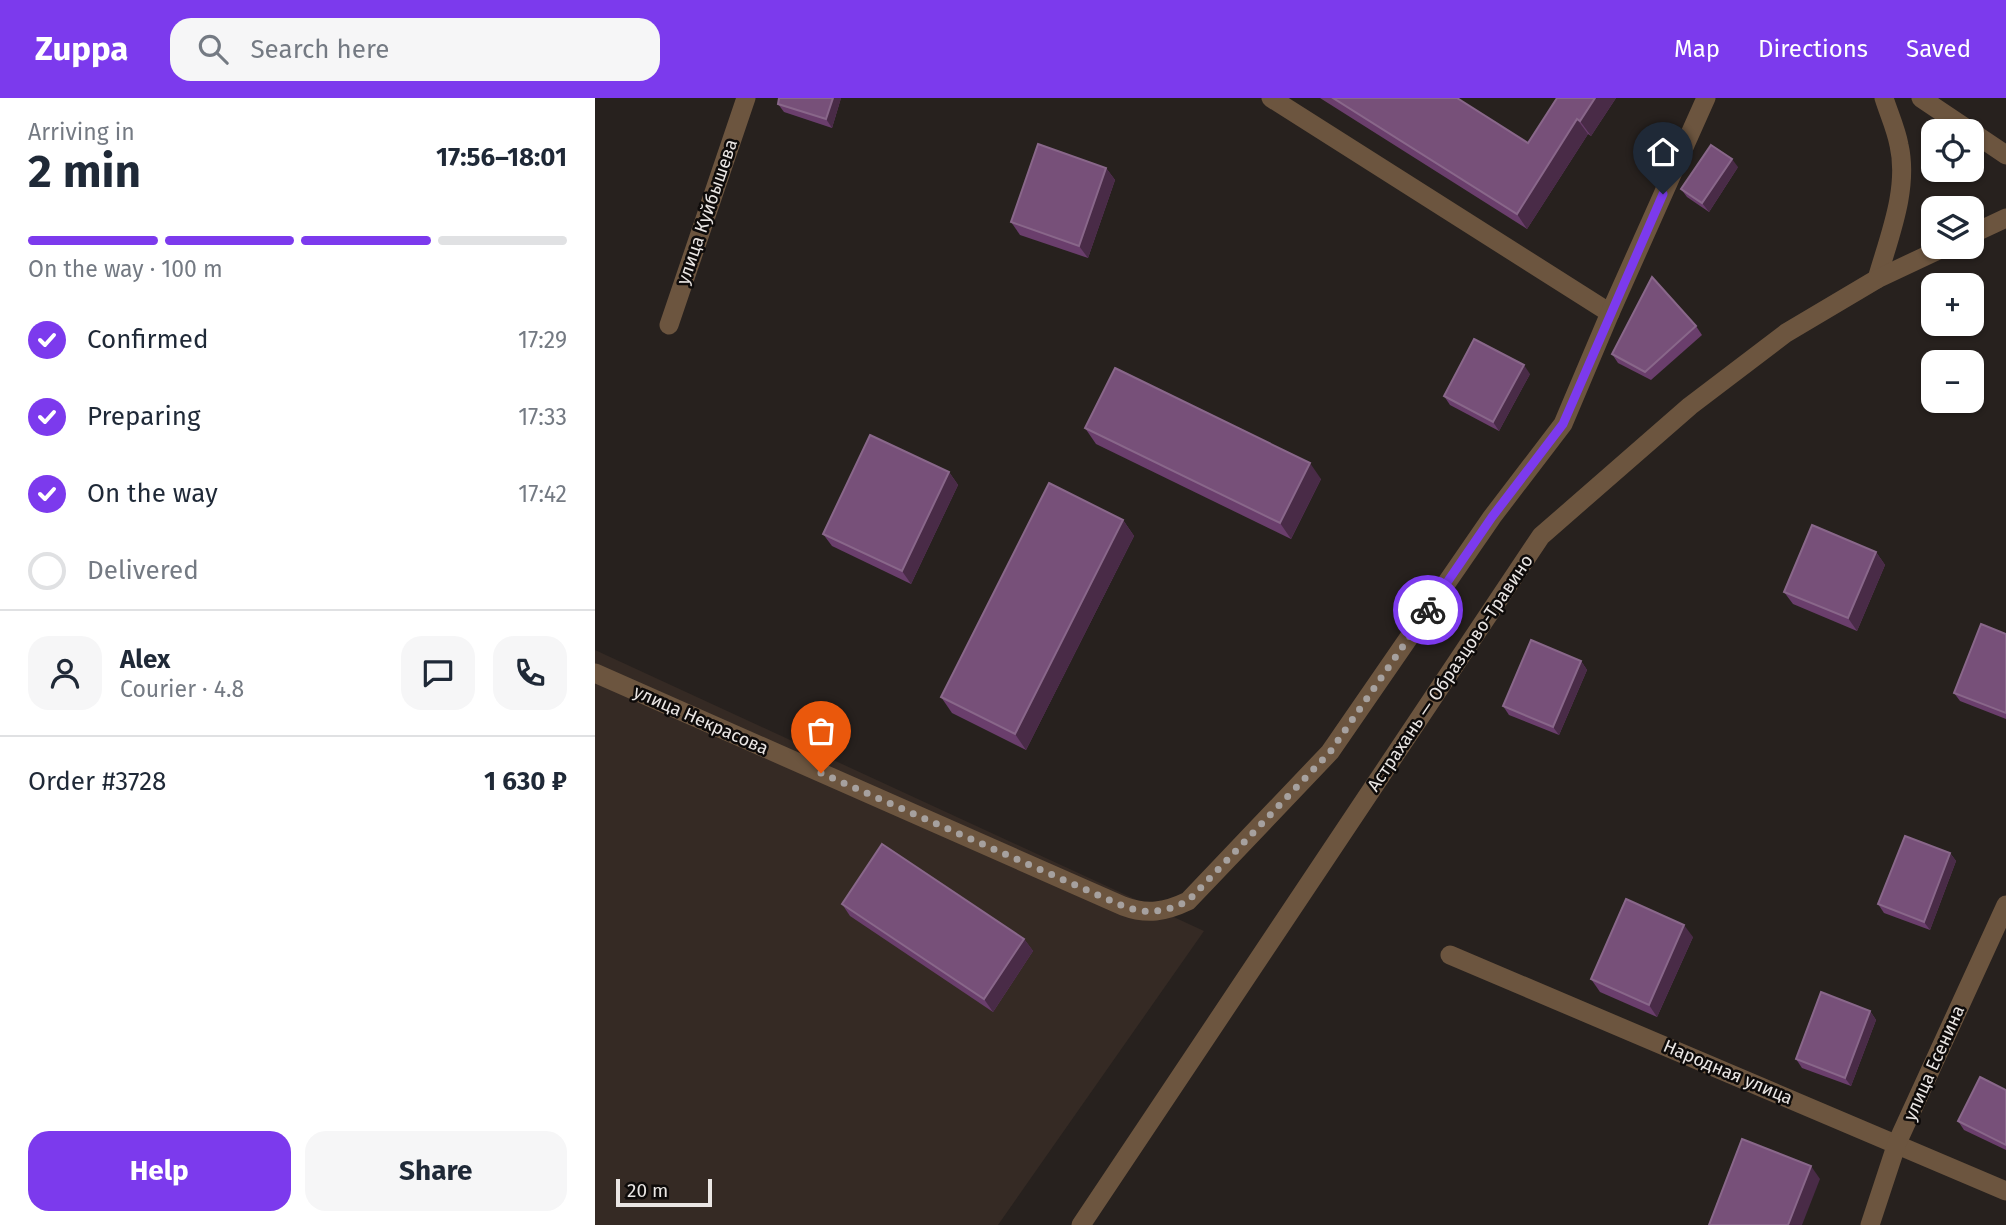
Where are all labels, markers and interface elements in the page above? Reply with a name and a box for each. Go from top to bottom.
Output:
search box [170,18,660,81]
text: Zuppa [35,29,128,69]
icon: search [194,30,232,68]
text: Search here [250,34,389,65]
text: Map [1674,35,1720,63]
text: Directions [1758,35,1868,63]
text: Saved [1906,35,1971,63]
text: Arriving in [28,118,135,146]
map controls [1921,119,1984,413]
button: locate [1921,119,1984,182]
pin [1633,122,1693,194]
icon: home [1644,133,1682,171]
street label: улица Куйбышева [672,136,742,288]
text: 17:56–18:01 [436,142,567,173]
text: 2 min [28,144,141,199]
button: layers [1921,196,1984,259]
text: On the way · 100 m [28,255,223,283]
button: + [1921,273,1984,336]
icon: check [28,321,66,359]
text: Confirmed [87,324,208,355]
text: 17:29 [518,326,567,354]
button: − [1921,350,1984,413]
icon: check [28,398,66,436]
text: Preparing [87,401,200,432]
text: 17:33 [518,403,567,431]
icon: check [28,475,66,513]
text: On the way [87,478,218,509]
text: 17:42 [518,480,567,508]
street label: Астрахань — Образцово-Травино [1362,550,1538,796]
text: Delivered [87,555,199,586]
courier [1393,575,1463,645]
icon: bike [1409,591,1447,629]
button: person [28,636,102,710]
button: chat [401,636,475,710]
button: phone [493,636,567,710]
text: Alex [120,644,170,675]
text: Courier · 4.8 [120,675,244,703]
street label: улица Некрасова [630,680,772,760]
pin [791,701,851,773]
icon: bag [802,712,840,750]
text: Order #3728 [28,766,166,797]
text: 1 630 ₽ [484,766,567,797]
street label: улица Есенина [1899,1002,1969,1124]
street label: Народная улица [1660,1035,1796,1109]
button: Help [28,1131,291,1211]
button: Share [305,1131,567,1211]
scale bar [616,1176,712,1208]
text: 20 m [627,1179,668,1202]

